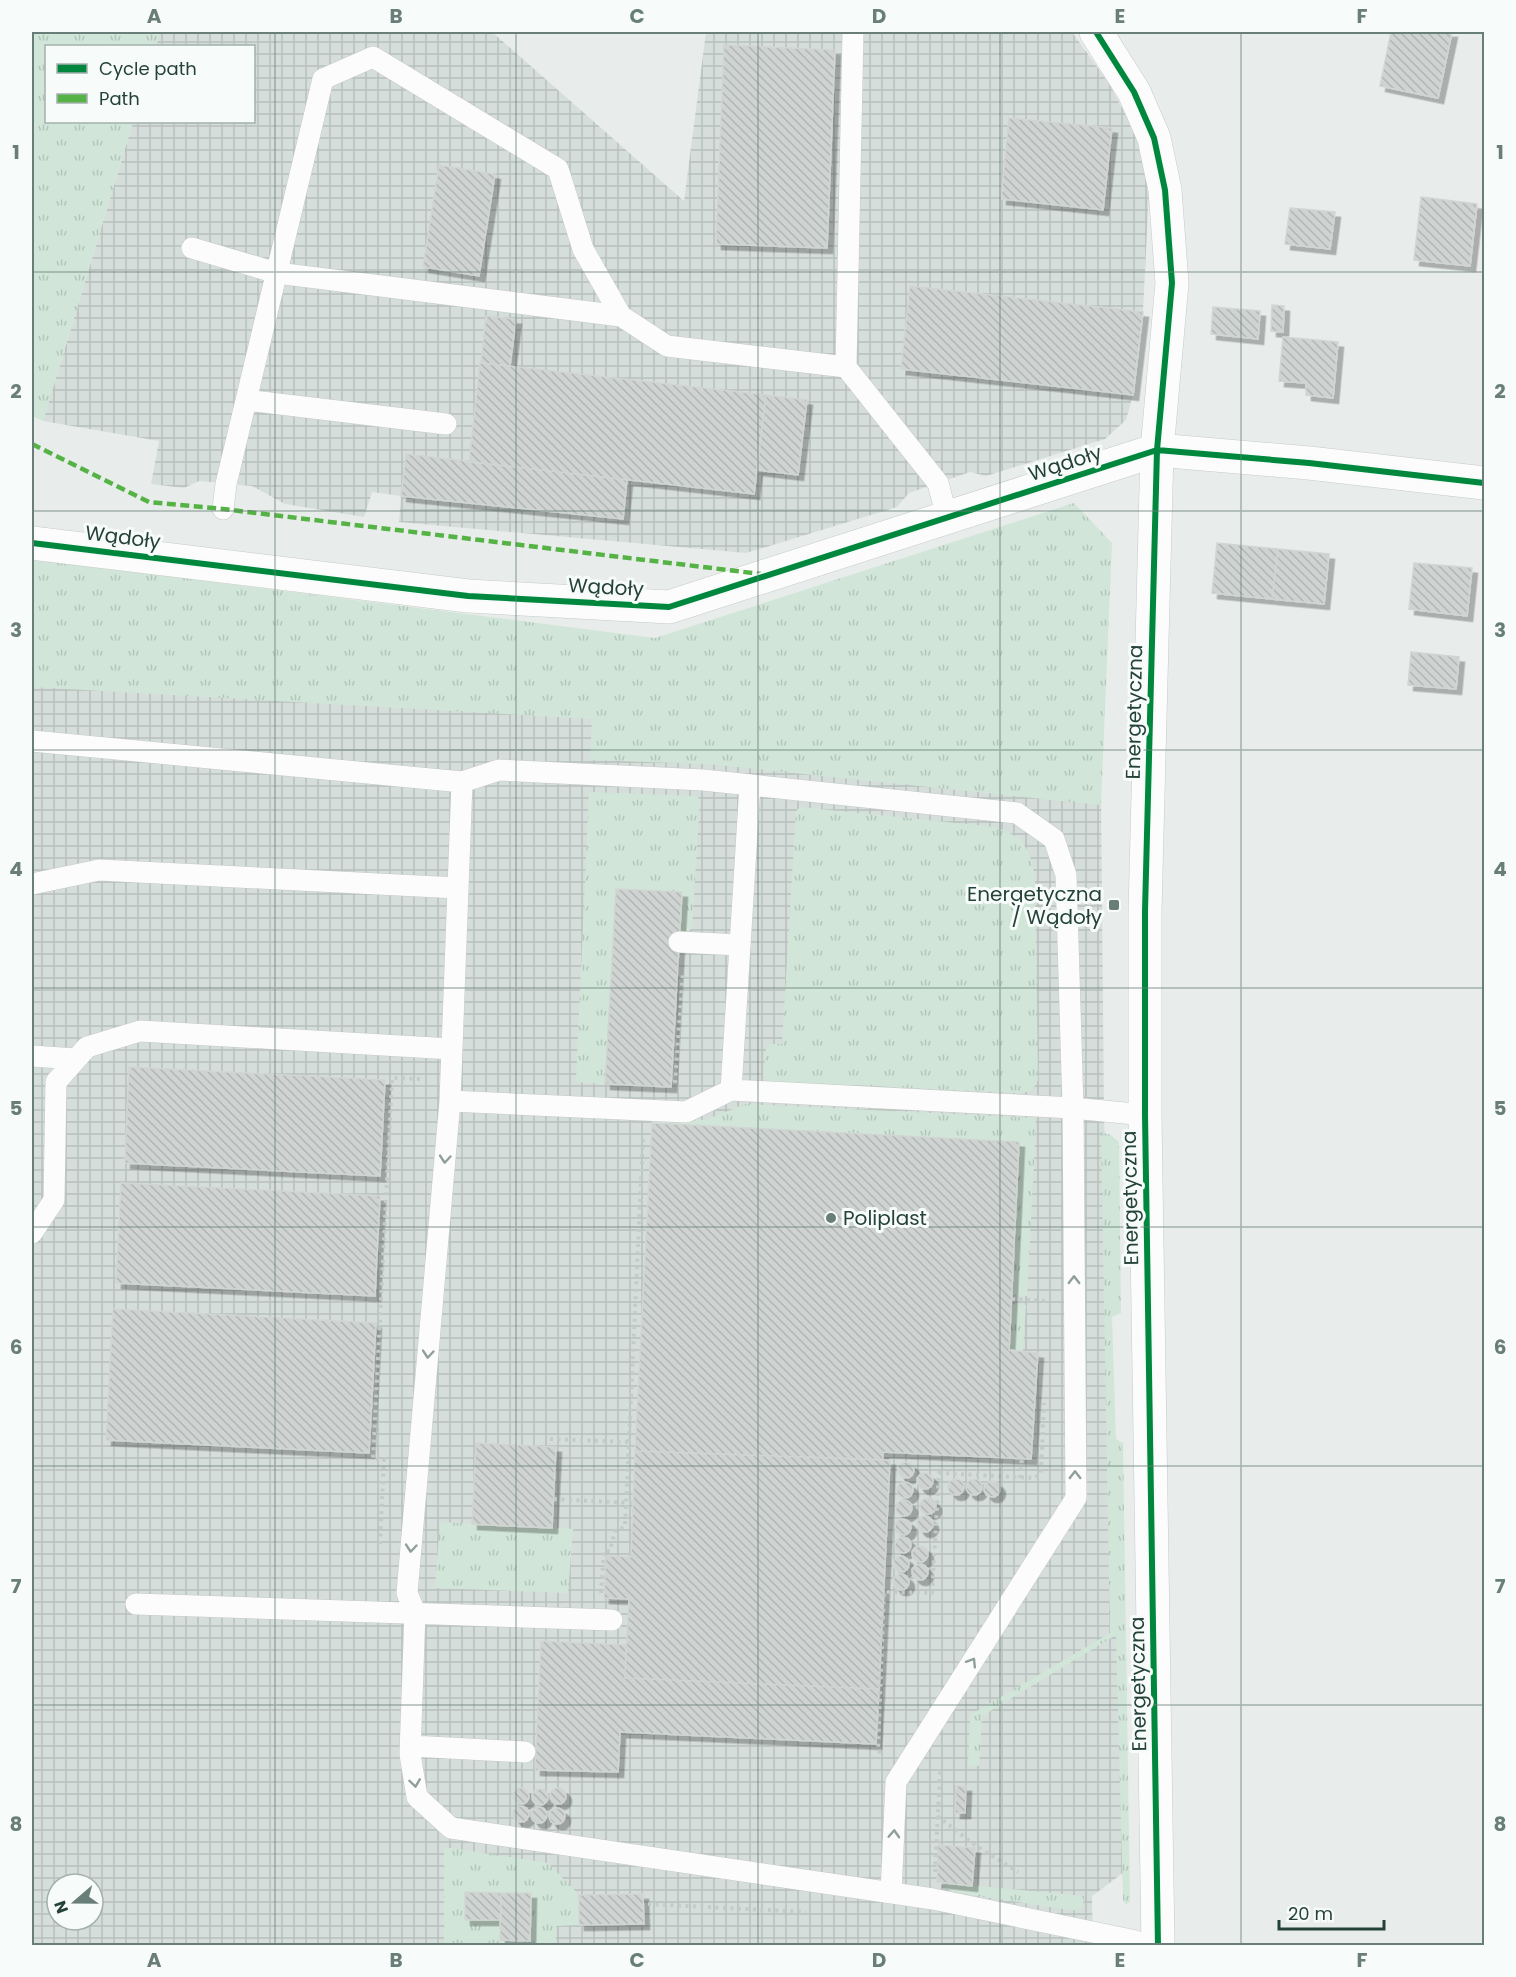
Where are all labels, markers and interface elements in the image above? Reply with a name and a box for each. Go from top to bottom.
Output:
text: A [147,2,162,30]
text: B [389,2,403,30]
text: C [629,2,645,30]
text: D [872,2,886,30]
text: E [1115,2,1125,30]
text: F [1357,2,1368,30]
legend [45,45,255,123]
text: Cycle path [99,56,197,81]
text: Path [99,86,140,111]
text: 1 [12,138,20,166]
text: 1 [1496,138,1504,166]
text: 2 [10,377,22,405]
text: 2 [1494,377,1506,405]
street label: Wądoły [1025,438,1105,488]
street label: Wądoły [84,518,162,556]
street label: Wądoły [567,571,645,603]
text: 3 [10,616,22,644]
text: 3 [1494,616,1506,644]
street label: Energetyczna [1119,644,1149,780]
text: 4 [9,855,23,883]
text: 4 [1493,855,1507,883]
place label: Energetyczna / Wądoły [967,880,1102,931]
marker: Energetyczna / Wądoły [1107,898,1121,912]
text: 5 [10,1094,23,1122]
text: 5 [1494,1094,1507,1122]
street label: Energetyczna [1115,1130,1145,1266]
one-way arrow [439,1155,452,1164]
place label: Poliplast [843,1204,927,1232]
marker: Poliplast [824,1211,838,1225]
one-way arrow [1068,1276,1080,1285]
text: 6 [10,1333,22,1361]
text: 6 [1494,1333,1506,1361]
one-way arrow [422,1349,435,1358]
one-way arrow [1069,1471,1081,1480]
one-way arrow [405,1543,418,1552]
text: 7 [11,1572,22,1600]
text: 7 [1495,1572,1506,1600]
street label: Energetyczna [1123,1616,1153,1752]
one-way arrow [965,1657,976,1668]
one-way arrow [408,1778,420,1787]
text: 8 [10,1810,22,1838]
text: 8 [1494,1810,1506,1838]
one-way arrow [888,1830,900,1839]
north arrow [45,1872,105,1932]
scale bar [1279,1893,1384,1931]
text: N [49,1897,74,1917]
text: 20 m [1288,1901,1333,1926]
text: A [147,1946,162,1974]
text: B [389,1946,403,1974]
text: C [629,1946,645,1974]
text: D [872,1946,886,1974]
text: E [1115,1946,1125,1974]
text: F [1357,1946,1368,1974]

